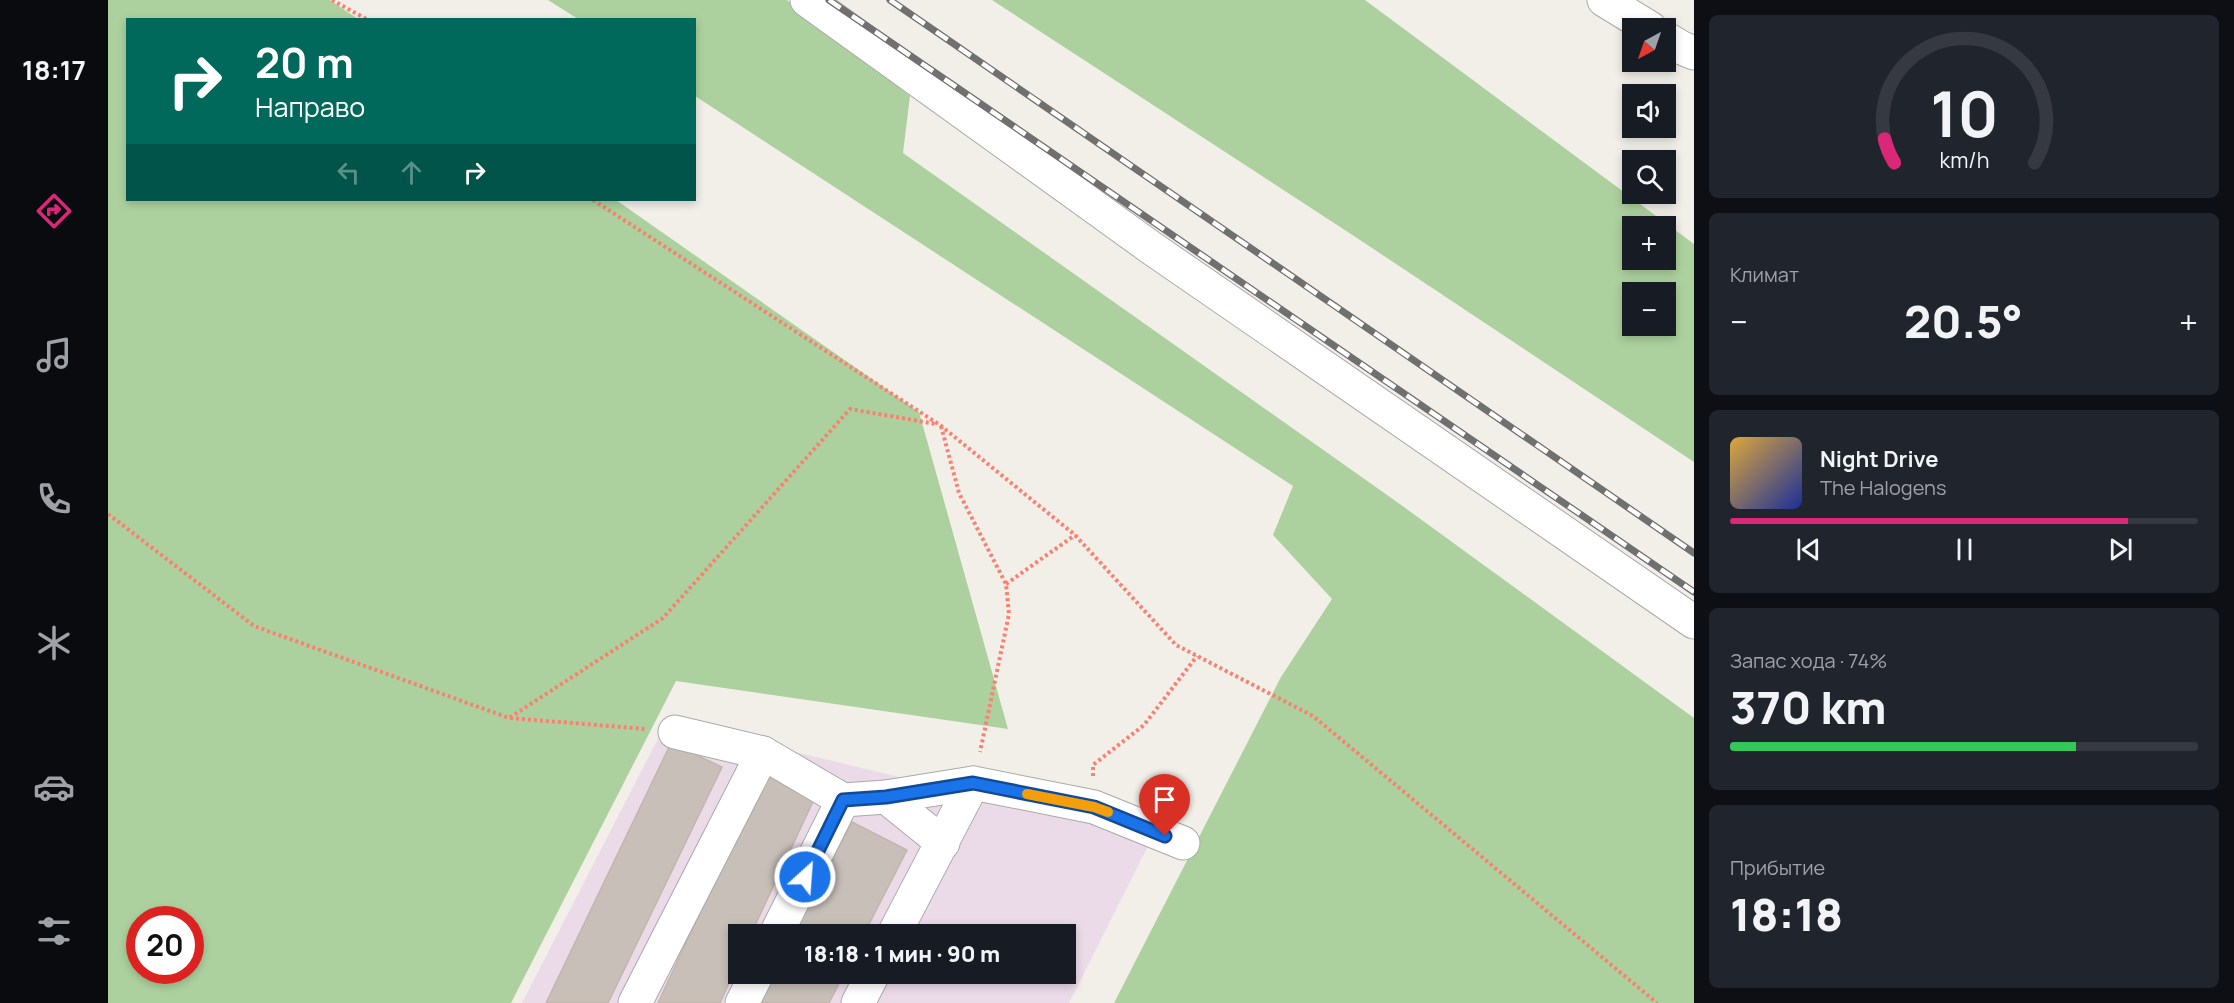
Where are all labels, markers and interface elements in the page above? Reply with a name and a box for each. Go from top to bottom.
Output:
north arrow [1622,18,1676,72]
map controls [1622,18,1676,336]
text: 20 m [255,33,354,91]
icon: right [156,42,234,120]
text: 18:17 [22,51,86,88]
text: 10 [1930,70,1998,156]
button: sound [1622,84,1676,138]
text: Направо [255,88,365,125]
text: km/h [1939,146,1989,175]
button: search [1622,150,1676,204]
icon: left [332,156,365,189]
icon: ahead [395,156,428,189]
icon: right [458,156,491,189]
icon: directions [33,190,75,232]
button: + [1622,216,1676,270]
text: Климат [1730,261,1799,288]
button: − [1622,282,1676,336]
text: 20.5° [1904,290,2023,352]
text: − [1730,299,1748,344]
text: + [2179,299,2198,344]
icon: music [33,334,75,376]
text: Night Drive [1820,444,1939,474]
text: The Halogens [1820,474,1946,501]
icon: phone [33,478,75,520]
icon: previous [1792,533,1825,566]
icon: pause [1948,533,1981,566]
icon: next [2104,533,2137,566]
icon: climate [33,622,75,664]
text: Запас хода · 74% [1730,647,1887,674]
text: 370 km [1730,676,1886,738]
icon: car [33,766,75,808]
pin [1139,774,1190,836]
icon: arrive [1148,783,1181,816]
position arrow [773,845,837,909]
text: Прибытие [1730,854,1825,881]
text: 18:18 [1730,883,1843,945]
speed limit sign: 20 [126,906,204,984]
icon: filters [33,910,75,952]
text: 18:18 · 1 мин · 90 m [804,939,1000,969]

